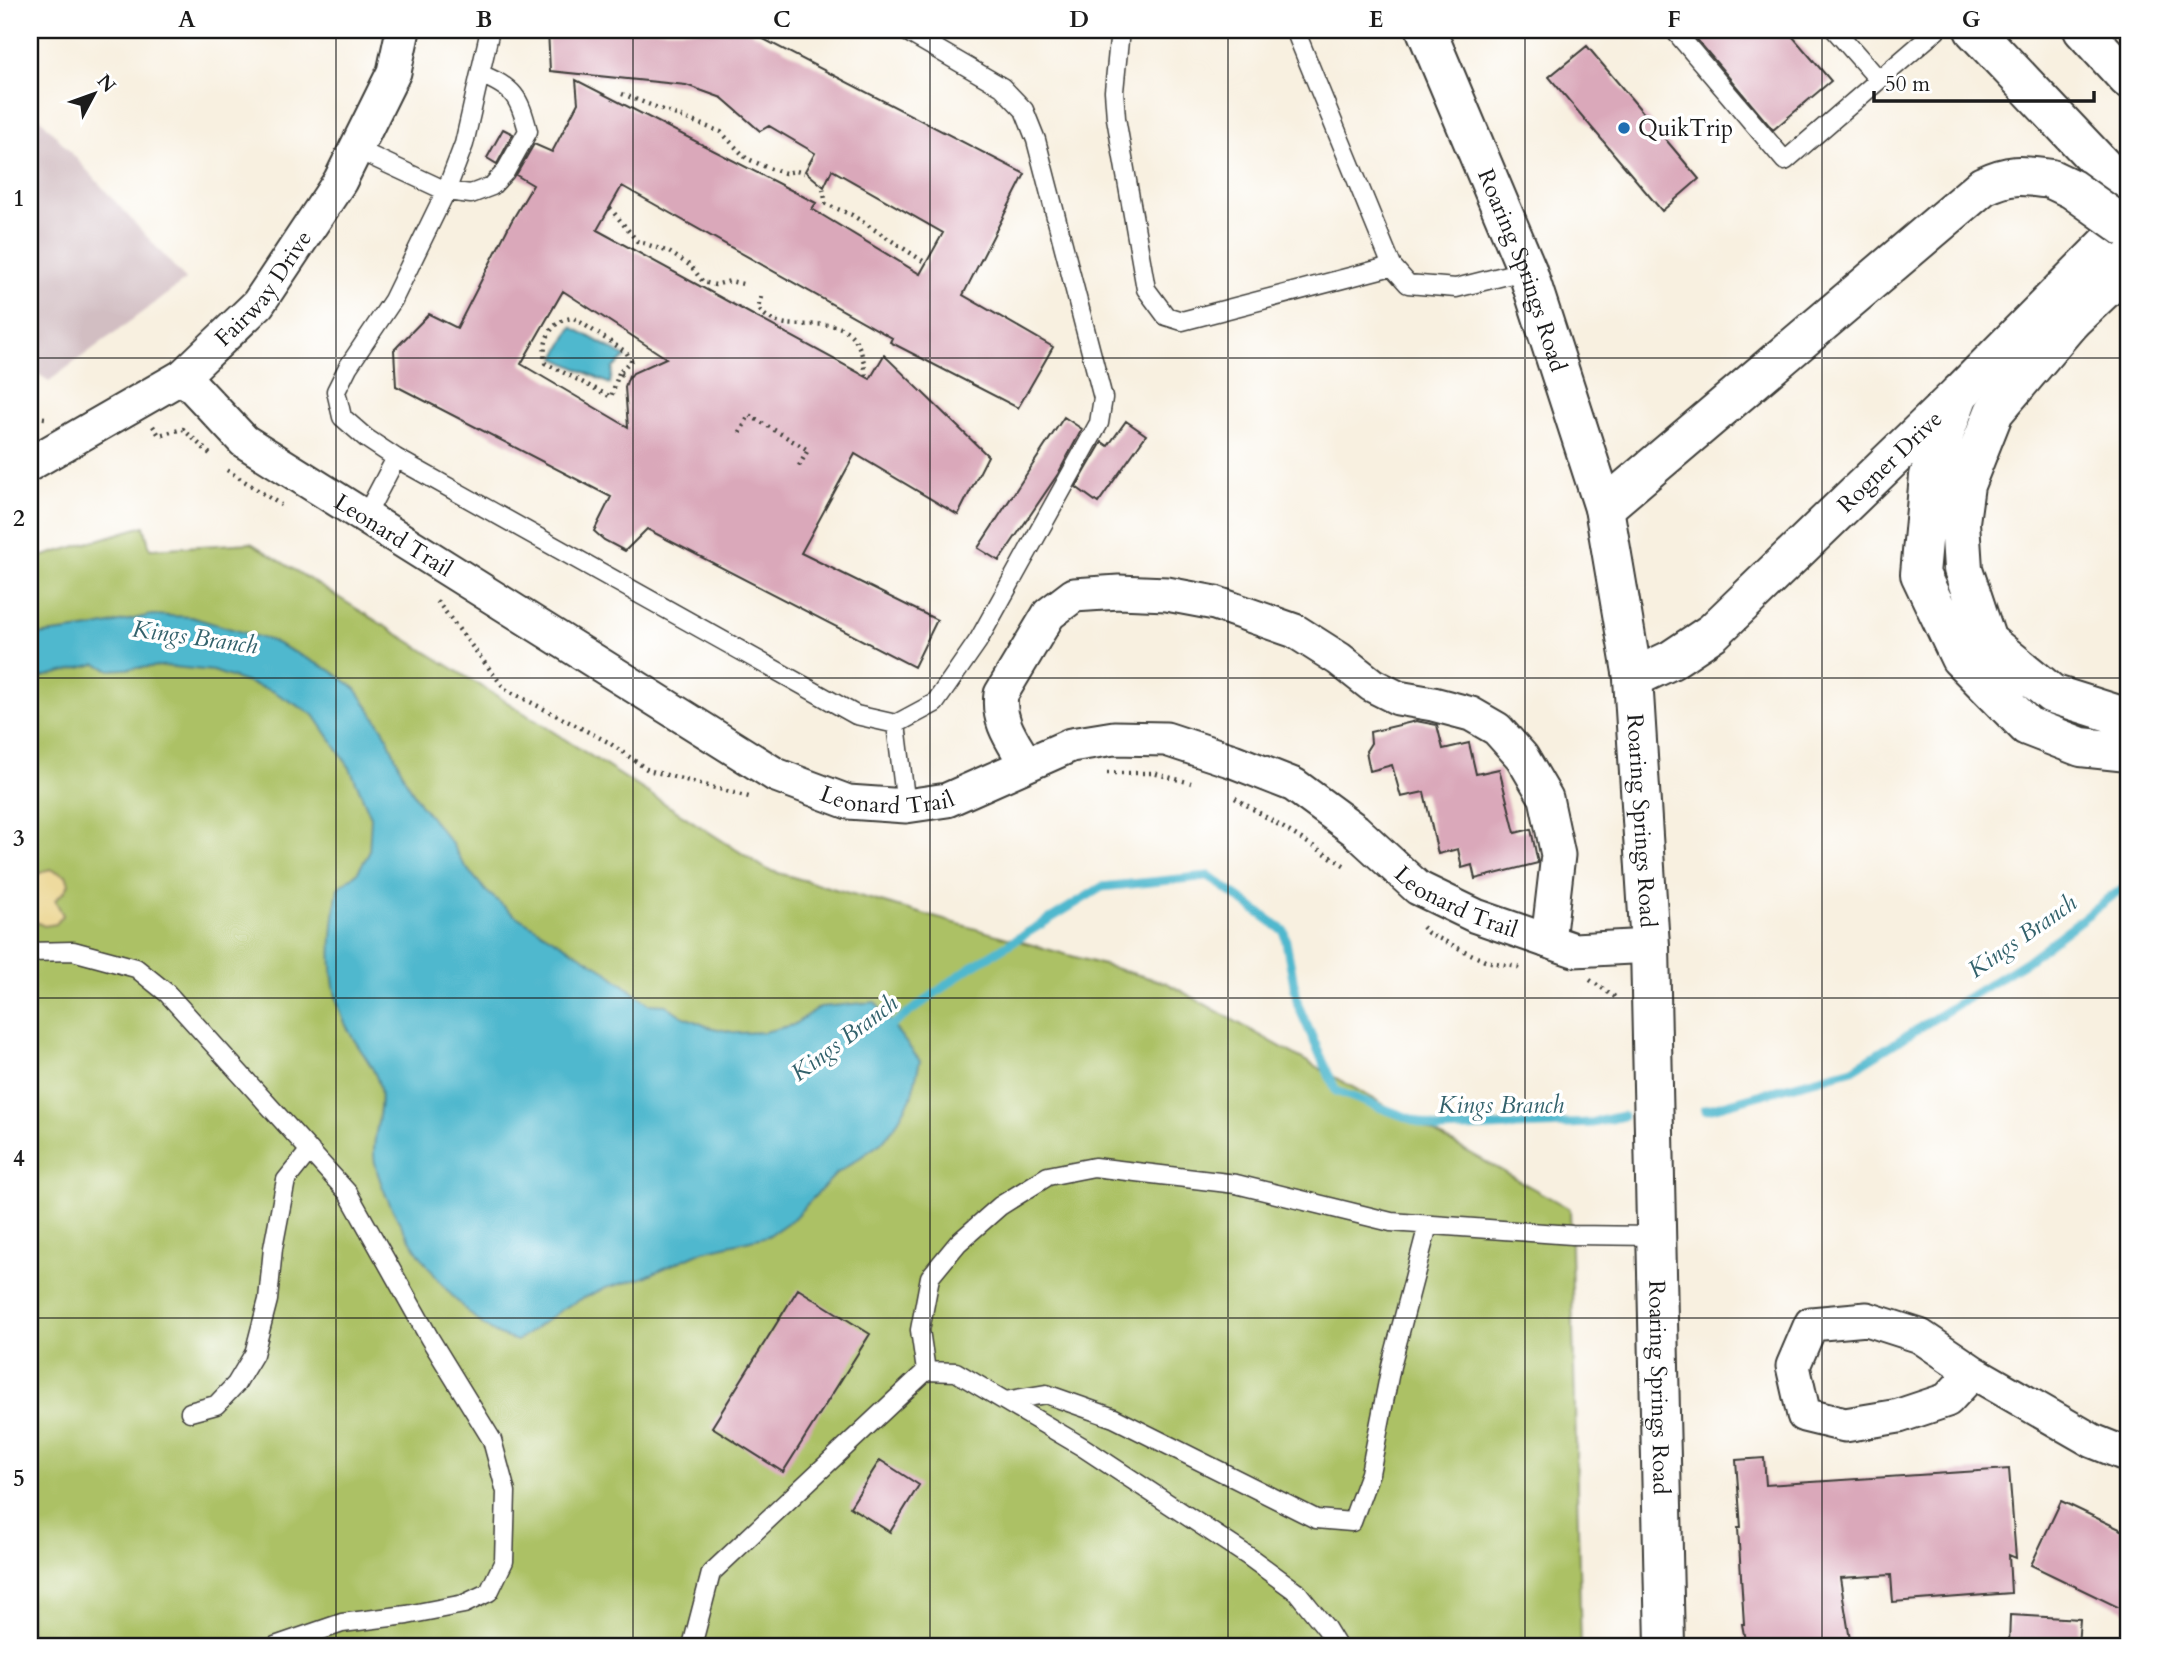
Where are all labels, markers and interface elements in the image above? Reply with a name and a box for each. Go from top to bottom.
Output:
text: A [178,4,196,35]
text: B [476,4,492,35]
text: C [773,4,791,35]
text: D [1069,4,1089,35]
text: E [1369,4,1383,35]
text: F [1667,4,1681,35]
text: G [1962,4,1981,35]
north arrow [60,60,130,130]
scale bar [1874,60,2095,104]
text: N [91,69,122,99]
text: 50 m [1885,70,1930,99]
place label: QuikTrip [1638,113,1733,144]
marker: QuikTrip [1616,120,1632,136]
street label: Roaring Springs Road [1470,164,1574,376]
text: 1 [13,183,25,214]
street label: Fairway Drive [208,224,319,353]
street label: Rogner Drive [1830,404,1949,520]
street label: Leonard Trail [328,487,459,584]
text: 2 [13,503,25,534]
water label: Kings Branch [130,612,260,663]
street label: Roaring Springs Road [1619,713,1664,929]
street label: Leonard Trail [816,778,959,822]
text: 3 [13,823,25,854]
street label: Leonard Trail [1388,859,1522,945]
water label: Kings Branch [1961,886,2084,986]
water label: Kings Branch [784,987,905,1090]
water label: Kings Branch [1438,1089,1565,1122]
text: 4 [13,1143,25,1174]
street label: Roaring Springs Road [1641,1280,1677,1496]
text: 5 [13,1463,25,1494]

